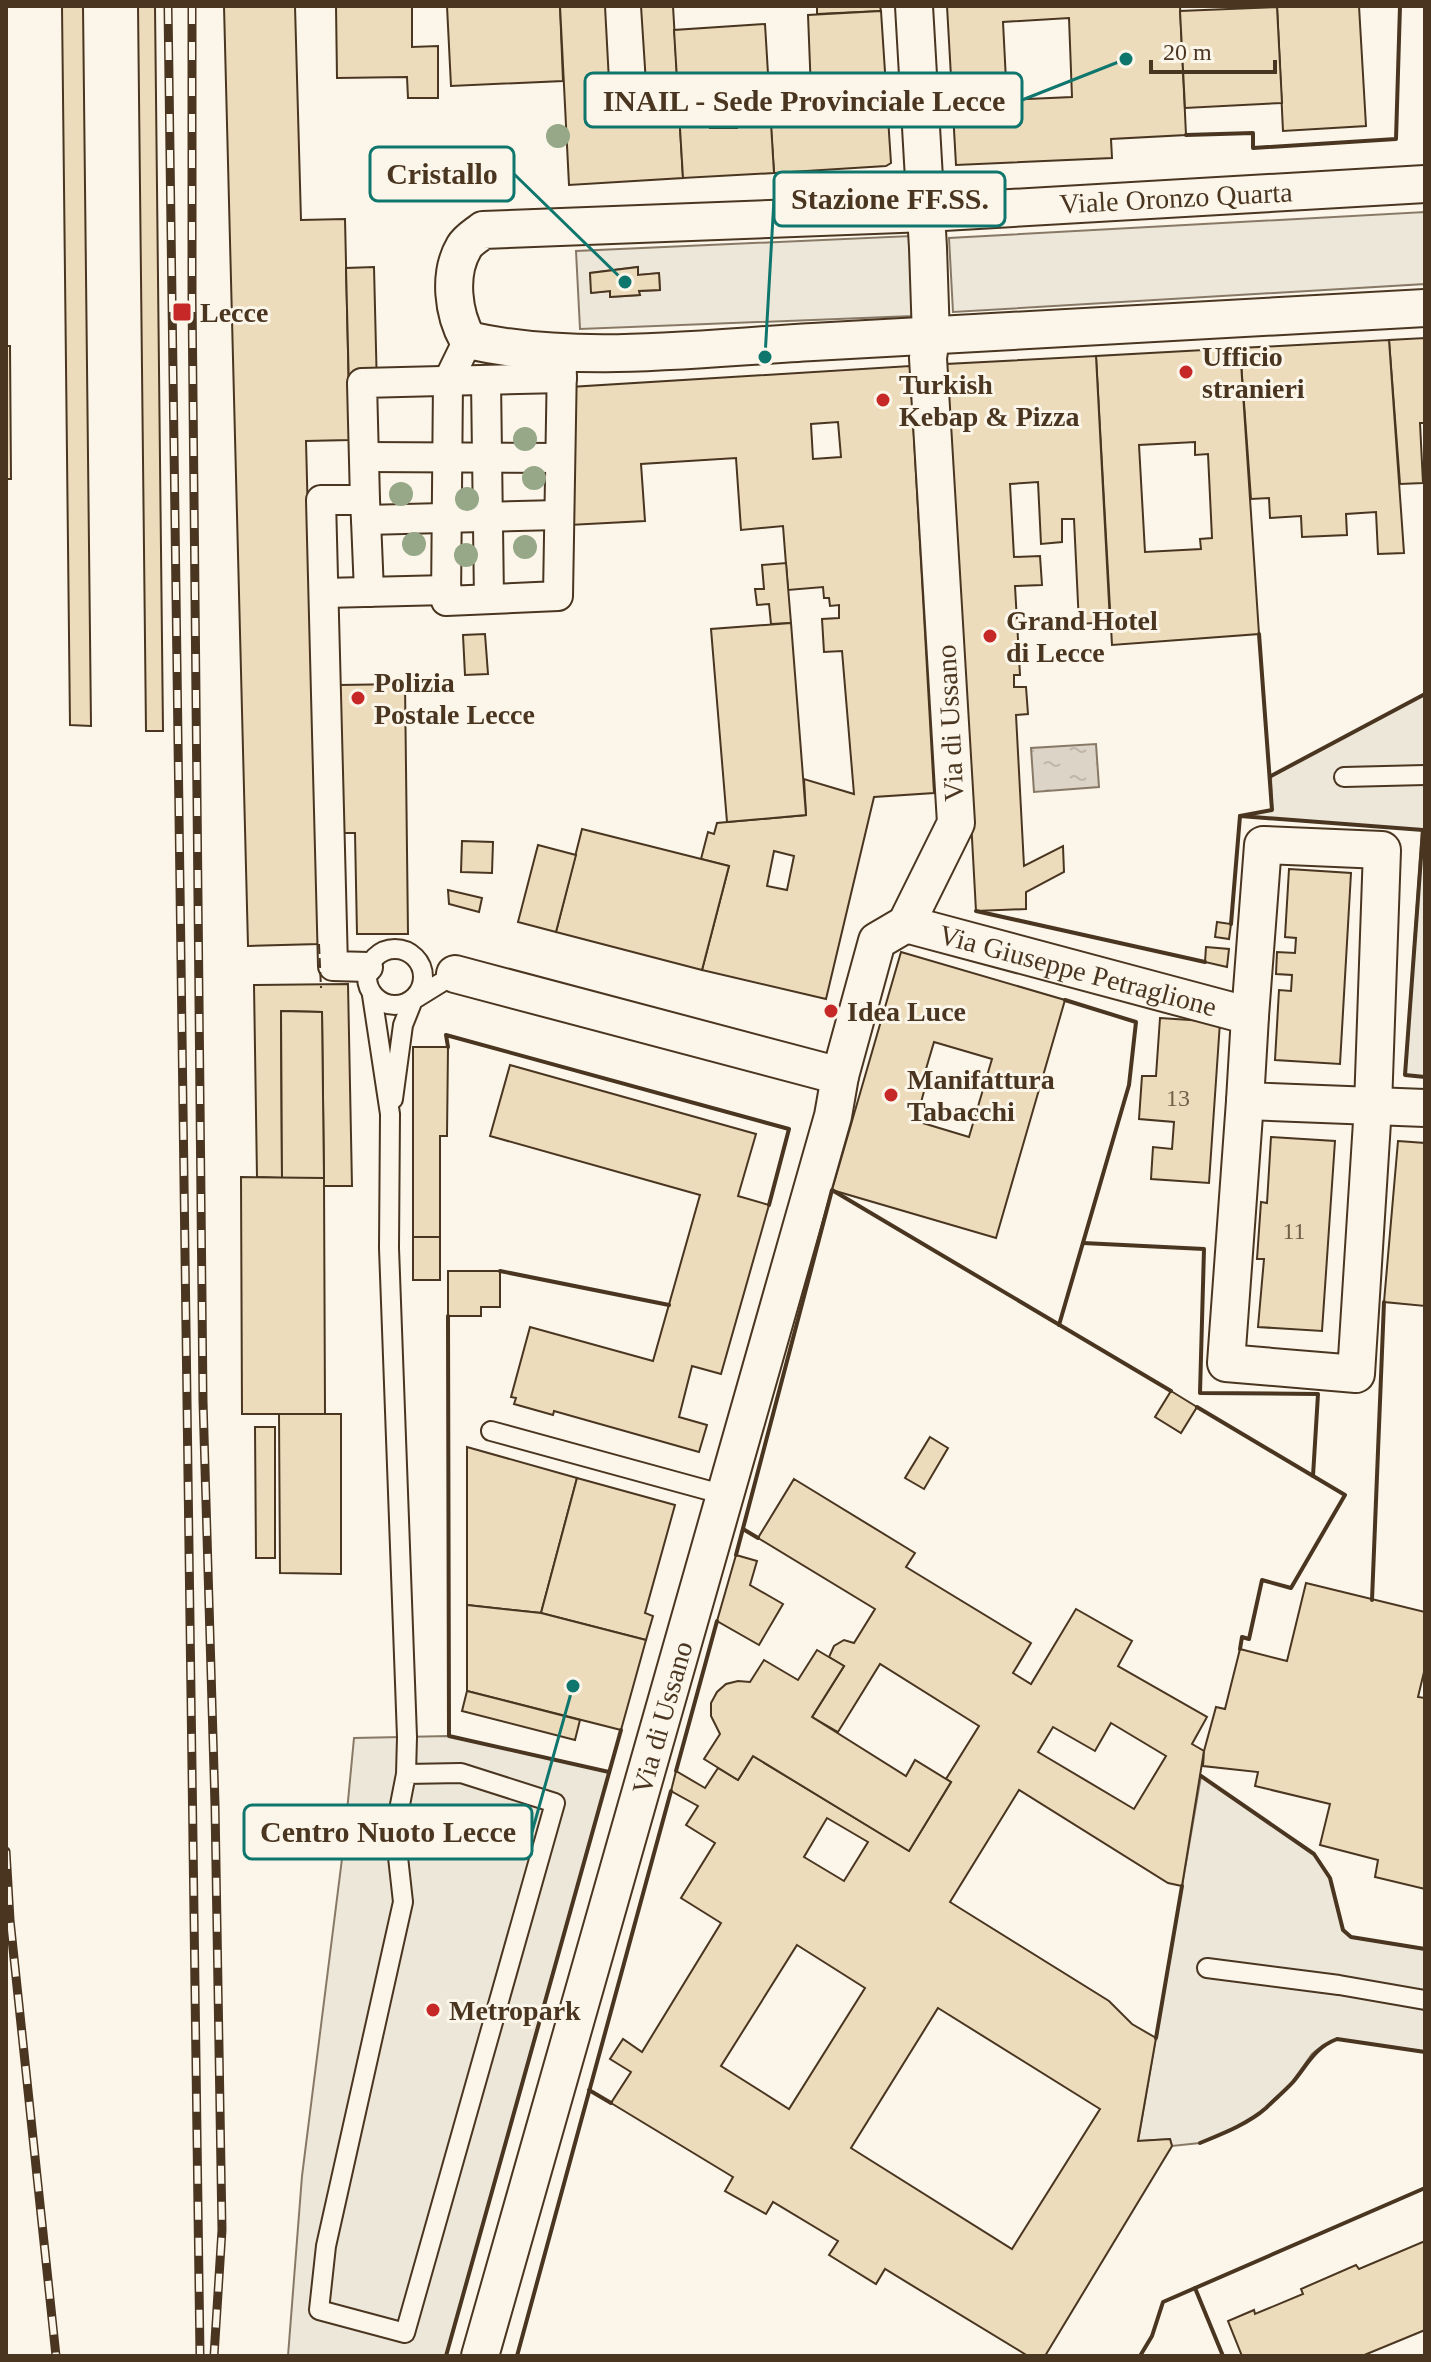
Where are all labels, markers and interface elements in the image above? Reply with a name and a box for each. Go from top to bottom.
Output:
scale bar [1151,24,1275,74]
text: 20 m [1163,39,1212,65]
callout: INAIL - Sede Provinciale Lecce [585,73,1022,127]
text: INAIL - Sede Provinciale Lecce [603,84,1005,117]
callout: Cristallo [370,147,514,201]
text: Cristallo [386,157,498,190]
callout: Stazione FF.SS. [774,172,1005,226]
street label: Viale Oronzo Quarta [1059,176,1294,220]
text: Stazione FF.SS. [791,182,989,215]
place label: Lecce [200,297,268,328]
marker: Lecce [171,301,193,323]
place label: Ufficio stranieri [1202,341,1305,404]
marker: Ufficio stranieri [1177,363,1195,381]
place label: Turkish Kebap & Pizza [899,369,1079,432]
marker: Turkish Kebap & Pizza [874,391,892,409]
place label: Grand Hotel di Lecce [1006,605,1158,668]
marker: Grand Hotel di Lecce [981,627,999,645]
street label: Via di Ussano [930,644,970,802]
place label: Polizia Postale Lecce [374,667,535,730]
marker: Polizia Postale Lecce [349,689,367,707]
street label: Via Giuseppe Petraglione [936,918,1220,1022]
place label: Idea Luce [847,996,966,1027]
marker: Idea Luce [822,1002,840,1020]
place label: Manifattura Tabacchi [907,1064,1055,1127]
house number: 13 [1166,1085,1190,1111]
marker: Manifattura Tabacchi [882,1086,900,1104]
house number: 11 [1282,1218,1306,1244]
street label: Via di Ussano [625,1638,698,1797]
callout: Centro Nuoto Lecce [244,1805,532,1859]
text: Centro Nuoto Lecce [260,1815,516,1848]
place label: Metropark [449,1995,581,2026]
marker: Metropark [424,2001,442,2019]

